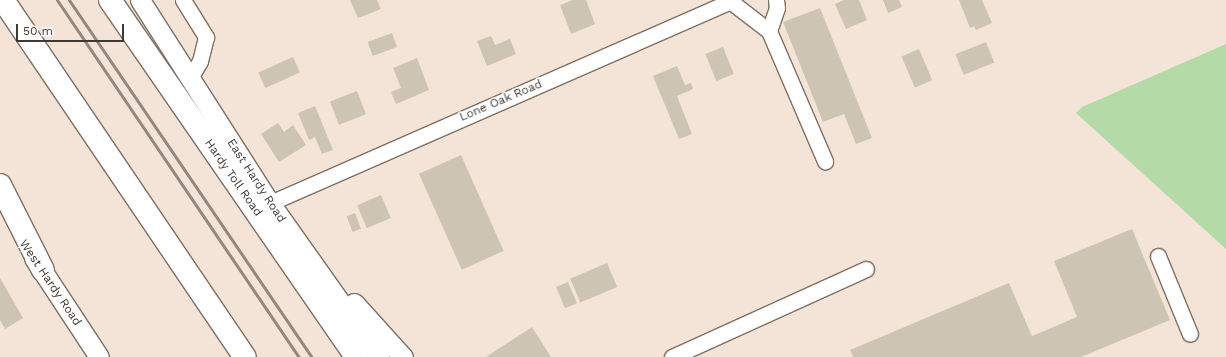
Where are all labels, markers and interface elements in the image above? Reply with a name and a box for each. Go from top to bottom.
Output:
scale bar [18,16,126,42]
text: 50 m [23,24,53,38]
street label: Lone Oak Road [457,77,545,125]
street label: Hardy Toll Road [201,136,265,220]
street label: East Hardy Road [223,136,289,226]
street label: West Hardy Road [16,237,84,329]

